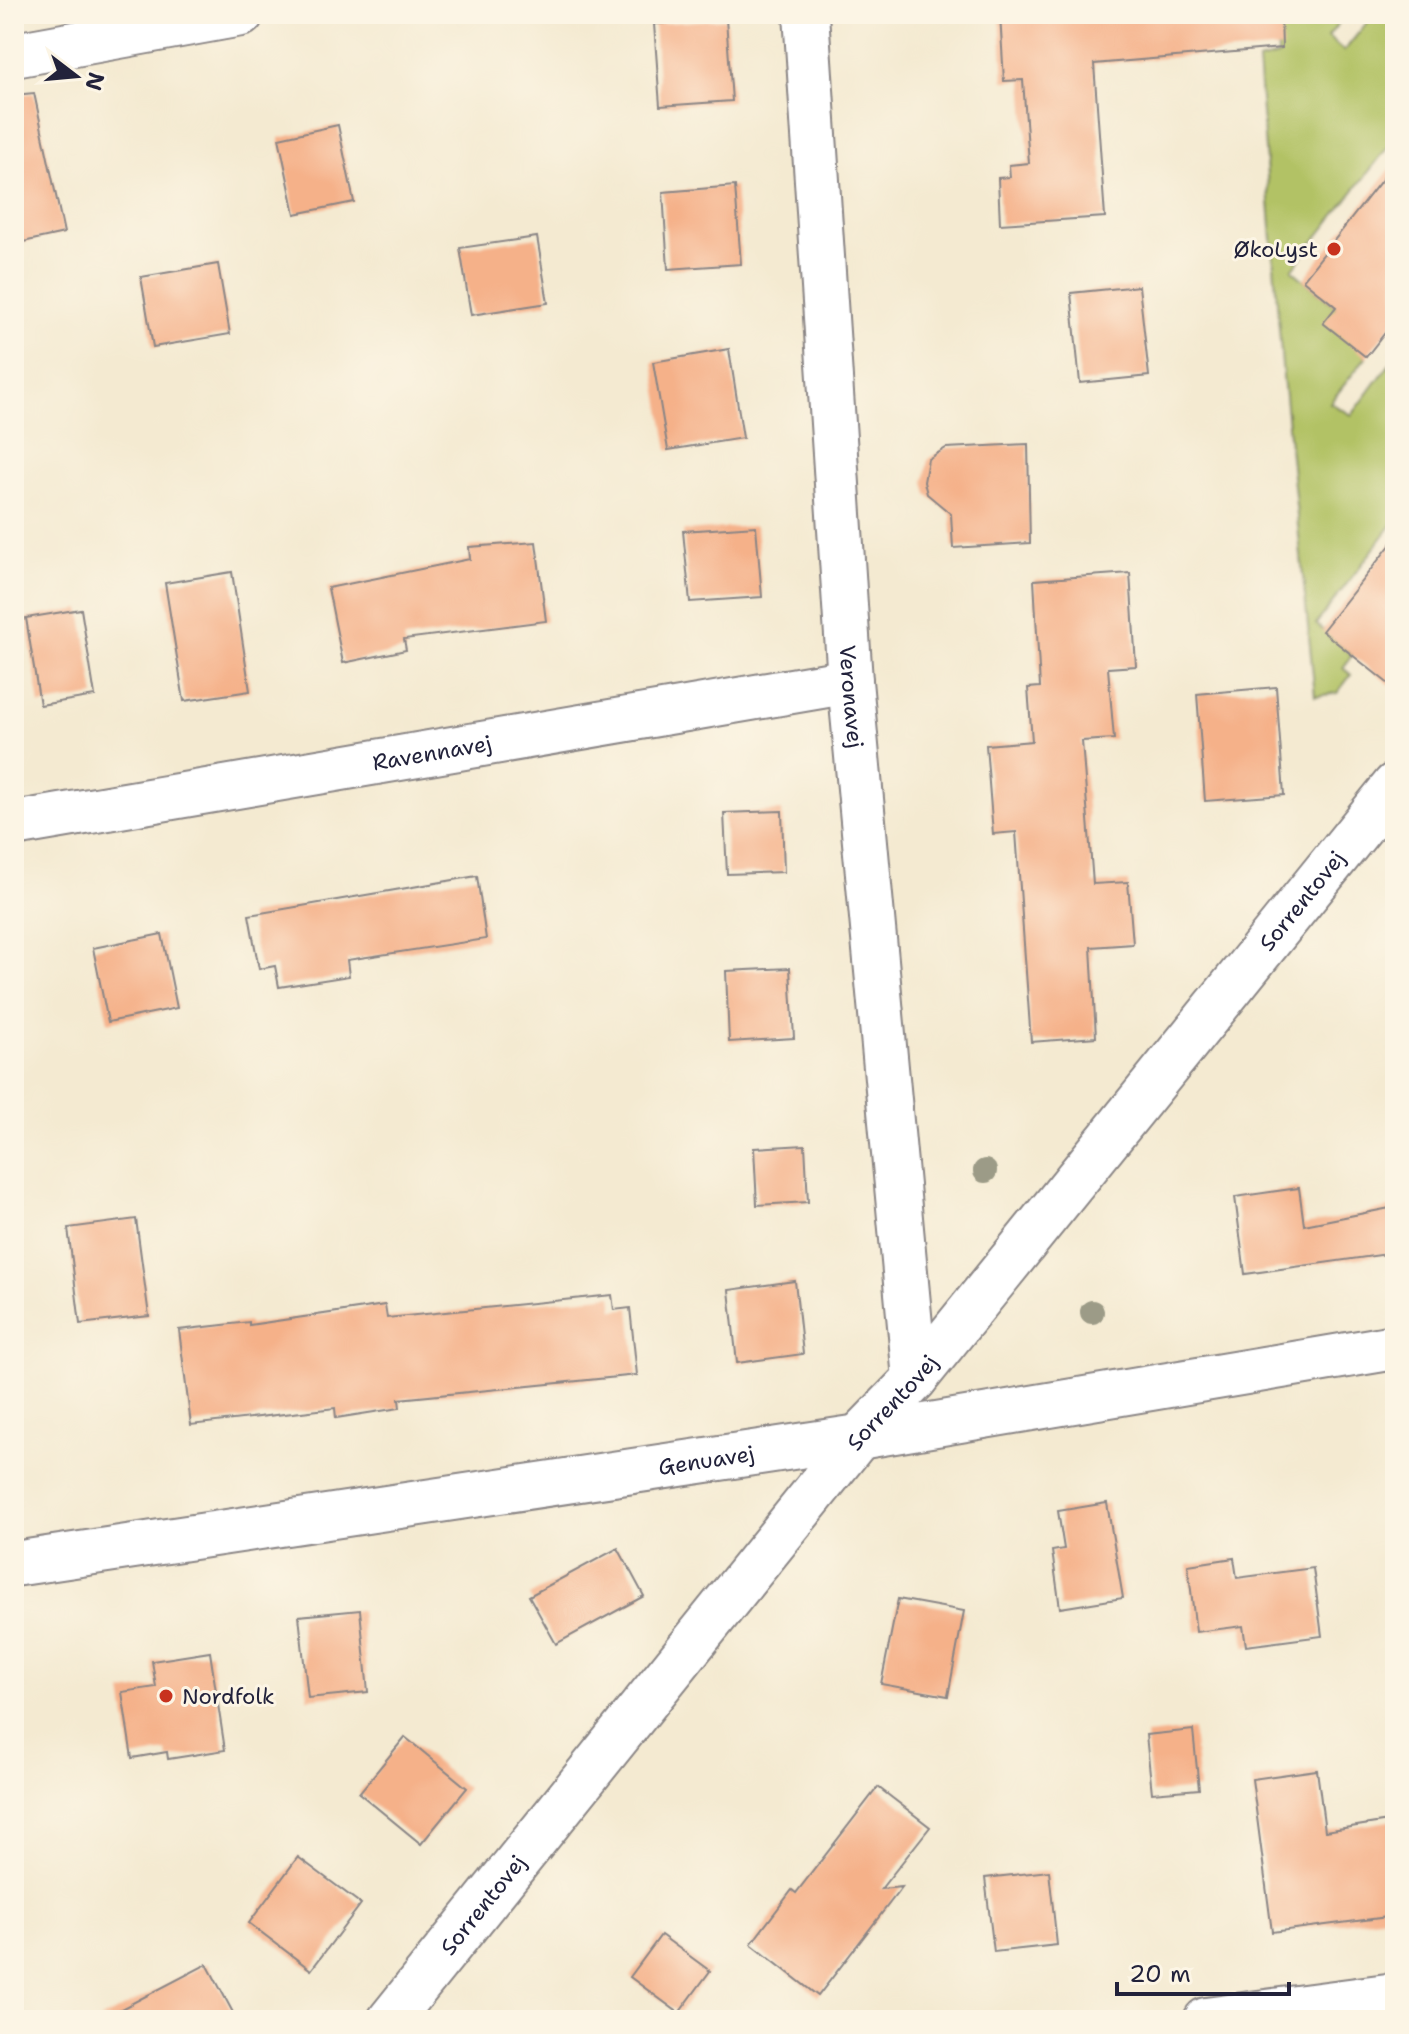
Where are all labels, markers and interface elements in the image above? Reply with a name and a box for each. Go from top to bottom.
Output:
north arrow [36,36,116,116]
text: N [78,69,111,94]
place label: ØkoLyst [1233,235,1318,264]
marker: ØkoLyst [1325,240,1343,258]
street label: Veronavej [833,644,870,749]
street label: Ravennavej [370,729,494,777]
street label: Sorrentovej [1253,845,1351,957]
street label: Sorrentovej [840,1349,944,1456]
street label: Genuavej [656,1439,756,1482]
place label: Nordfolk [182,1682,275,1711]
marker: Nordfolk [157,1687,175,1705]
street label: Sorrentovej [434,1849,532,1961]
scale bar [1117,1946,1289,1996]
text: 20 m [1129,1958,1191,1990]

